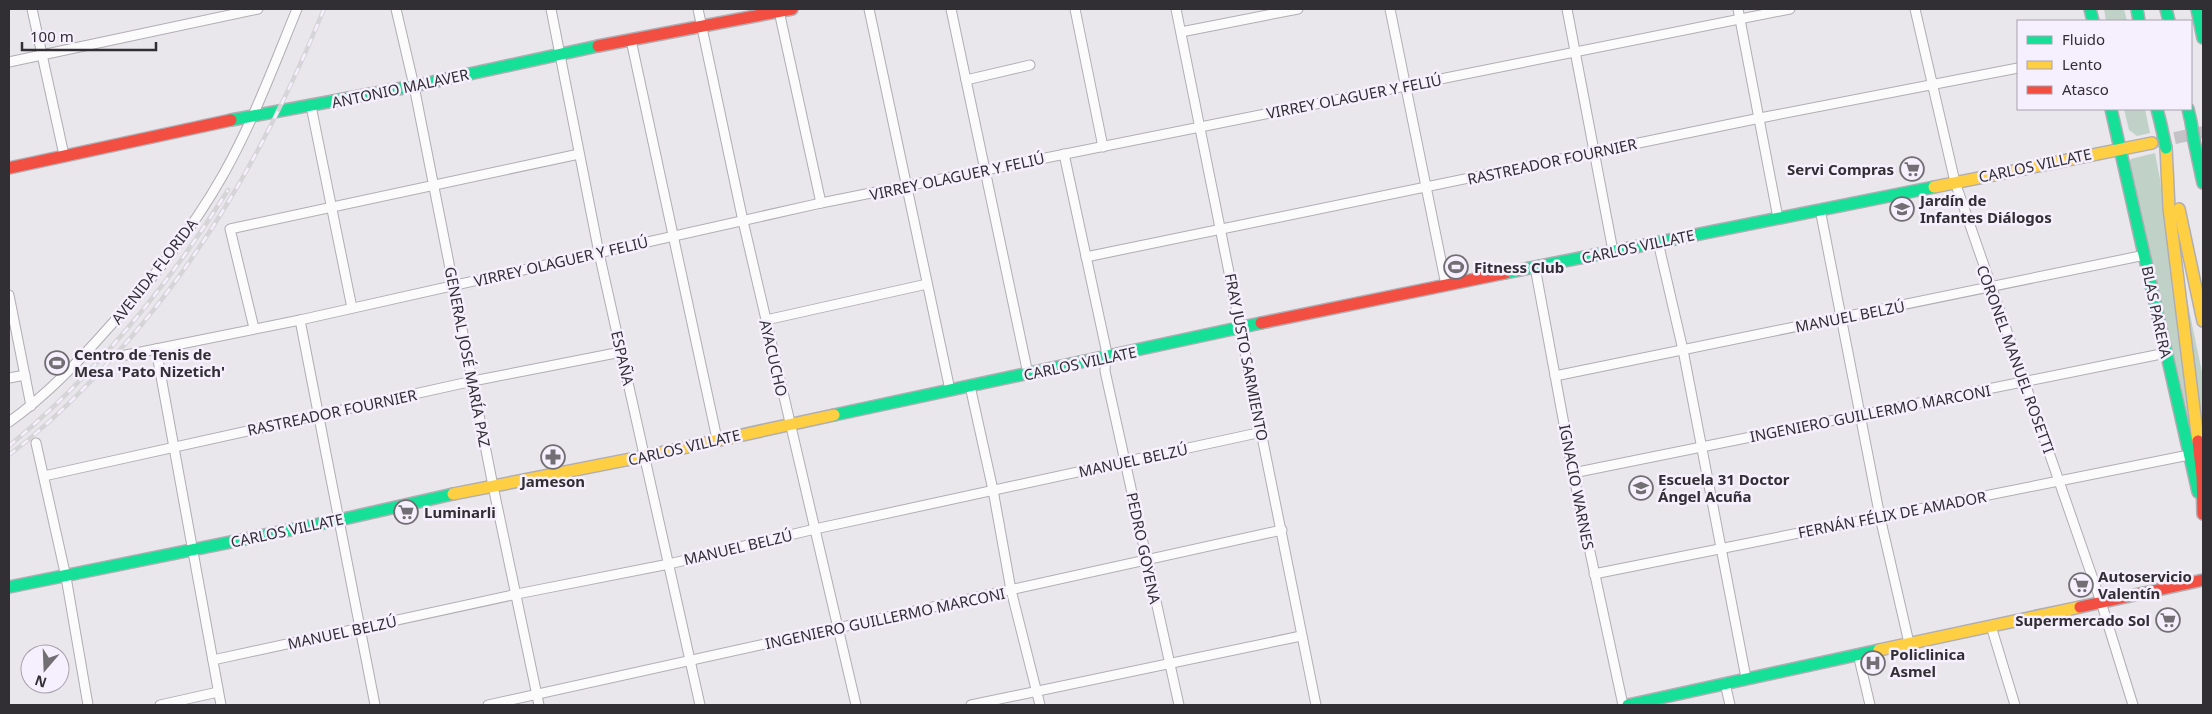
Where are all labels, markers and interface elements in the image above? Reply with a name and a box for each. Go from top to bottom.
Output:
scale bar [22,20,156,52]
legend [2017,20,2192,110]
text: 100 m [30,26,74,46]
text: Fluido [2062,29,2105,49]
text: Lento [2062,54,2102,74]
street label: ANTONIO MALAVER [330,64,471,112]
street label: VIRREY OLAGUER Y FELIÚ [1265,69,1443,123]
text: Atasco [2062,79,2109,99]
street label: RASTREADOR FOURNIER [1466,133,1639,189]
street label: CARLOS VILLATE [1977,143,2093,187]
street label: VIRREY OLAGUER Y FELIÚ [868,148,1046,204]
supermarket icon: Servi Compras [1899,156,1925,182]
place label: Servi Compras [1787,159,1894,179]
place label: Jardín de Infantes Diálogos [1918,190,2052,227]
school or university icon: Jardín de Infantes Diálogos [1889,196,1915,222]
street label: AVENIDA FLORIDA [107,214,202,328]
street label: CARLOS VILLATE [1580,224,1696,268]
street label: VIRREY OLAGUER Y FELIÚ [472,231,650,291]
sports icon: Fitness Club [1443,254,1469,280]
place label: Fitness Club [1474,257,1564,277]
street label: CORONEL MANUEL ROSETTI [1973,262,2059,456]
street label: BLAS PARERA [2137,264,2177,360]
street label: GENERAL JOSÉ MARÍA PAZ [441,265,495,449]
street label: FRAY JUSTO SARMIENTO [1221,271,1273,443]
street label: MANUEL BELZÚ [1794,296,1906,336]
street label: AYACUCHO [755,318,793,398]
street label: ESPAÑA [607,329,639,388]
street label: CARLOS VILLATE [1022,341,1138,385]
place label: Centro de Tenis de Mesa 'Pato Nizetich' [74,344,225,381]
sports icon: Centro de Tenis de Mesa 'Pato Nizetich' [44,350,70,376]
street label: INGENIERO GUILLERMO MARCONI [1748,380,1992,446]
street label: RASTREADOR FOURNIER [246,384,419,440]
street label: IGNACIO WARNES [1555,423,1599,551]
street label: CARLOS VILLATE [626,424,742,470]
street label: MANUEL BELZÚ [1077,439,1189,481]
pharmacy icon: Jameson [540,444,566,470]
place label: Escuela 31 Doctor Ángel Acuña [1658,469,1790,506]
place label: Jameson [519,471,585,491]
school or university icon: Escuela 31 Doctor Ángel Acuña [1628,475,1654,501]
street label: FERNÁN FÉLIX DE AMADOR [1796,486,1989,542]
street label: PEDRO GOYENA [1122,490,1166,606]
supermarket icon: Luminarli [393,499,419,525]
place label: Luminarli [424,502,496,522]
street label: CARLOS VILLATE [229,508,345,552]
street label: MANUEL BELZÚ [682,525,794,569]
place label: Autoservicio Valentín [2098,566,2192,603]
supermarket icon: Autoservicio Valentín [2068,572,2094,598]
street label: INGENIERO GUILLERMO MARCONI [763,583,1007,653]
supermarket icon: Supermercado Sol [2155,607,2181,633]
place label: Supermercado Sol [2015,610,2150,630]
street label: MANUEL BELZÚ [286,611,398,653]
north arrow [20,644,70,694]
place label: Policlinica Asmel [1890,644,1965,681]
hospital icon: Policlinica Asmel [1860,650,1886,676]
text: N [32,671,49,693]

